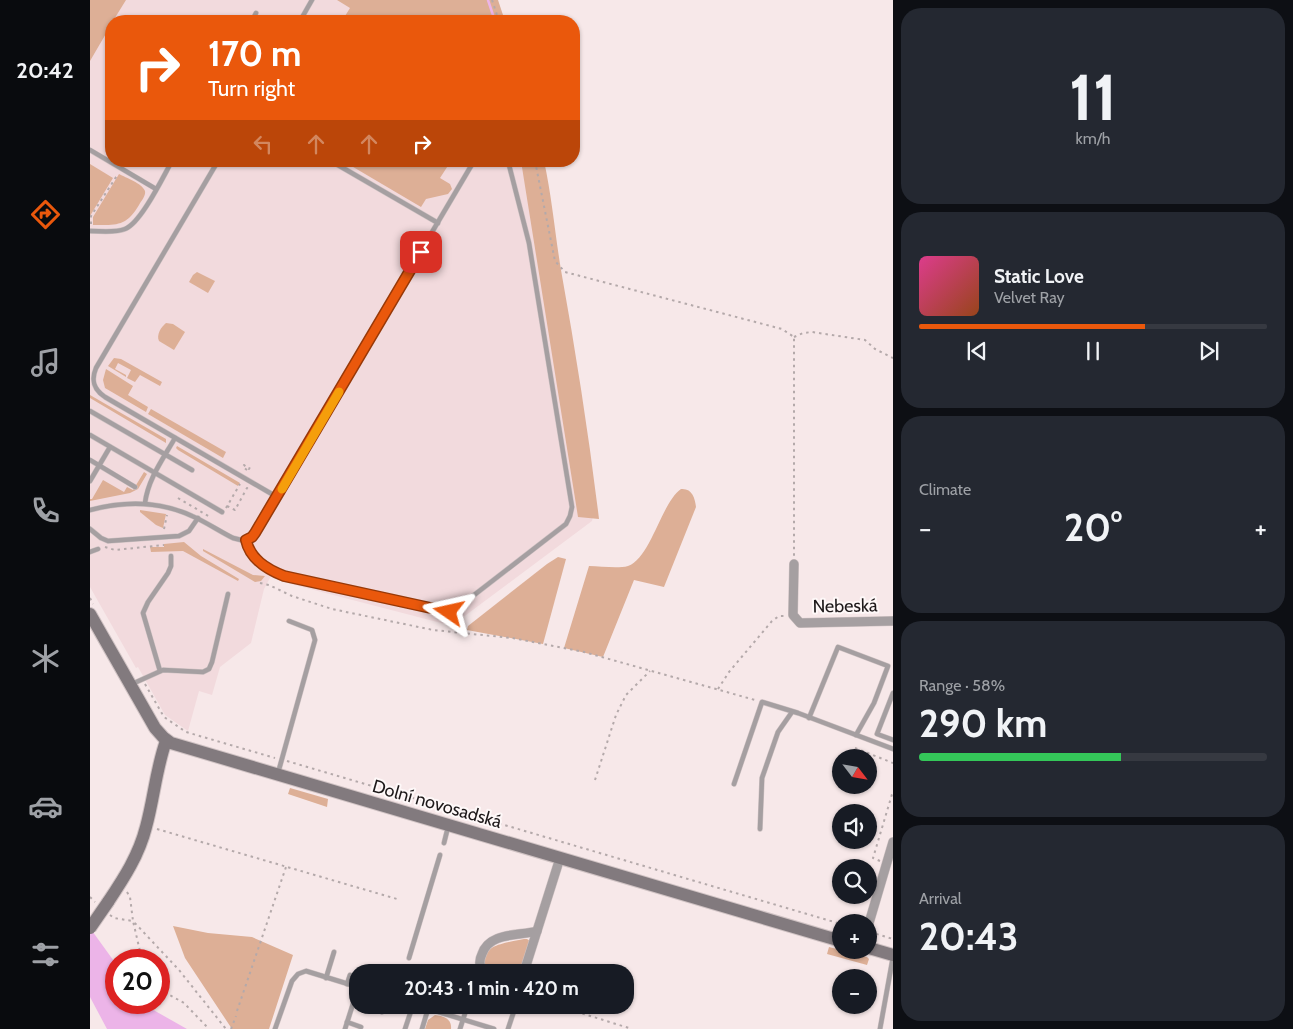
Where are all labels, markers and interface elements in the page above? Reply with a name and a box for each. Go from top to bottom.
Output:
text: 170 m [208,32,301,75]
icon: right [125,35,190,100]
text: 20:42 [16,57,74,84]
text: 11 [1069,57,1117,136]
text: Turn right [208,75,295,102]
text: km/h [1075,129,1111,148]
icon: left [249,130,277,158]
icon: ahead [302,130,330,158]
icon: ahead [355,130,383,158]
icon: right [408,130,436,158]
icon: directions [28,197,63,232]
pin [400,231,442,273]
icon: arrive [407,238,435,266]
text: Static Love [994,265,1084,288]
text: Velvet Ray [994,288,1065,307]
icon: previous [963,337,991,365]
icon: pause [1079,337,1107,365]
icon: next [1195,337,1223,365]
icon: music [28,345,63,380]
text: Climate [919,480,971,499]
icon: phone [28,493,63,528]
text: 20° [1064,504,1122,551]
text: − [919,511,931,545]
text: + [1255,511,1267,545]
position arrow [422,585,474,637]
street label: Nebeská [812,594,878,618]
icon: climate [28,641,63,676]
text: Range · 58% [919,676,1005,695]
text: 290 km [919,700,1047,747]
north arrow [832,749,878,794]
map controls [832,749,877,1014]
street label: Dolní novosadská [370,775,505,833]
icon: car [28,789,63,824]
button: sound [832,804,877,849]
button: search [832,859,877,904]
text: Arrival [919,889,962,908]
text: 20:43 [919,913,1018,960]
button: + [832,914,877,959]
icon: filters [28,937,63,972]
speed limit sign: 20 [105,949,170,1014]
button: − [832,969,877,1014]
text: 20:43 · 1 min · 420 m [404,977,579,1000]

